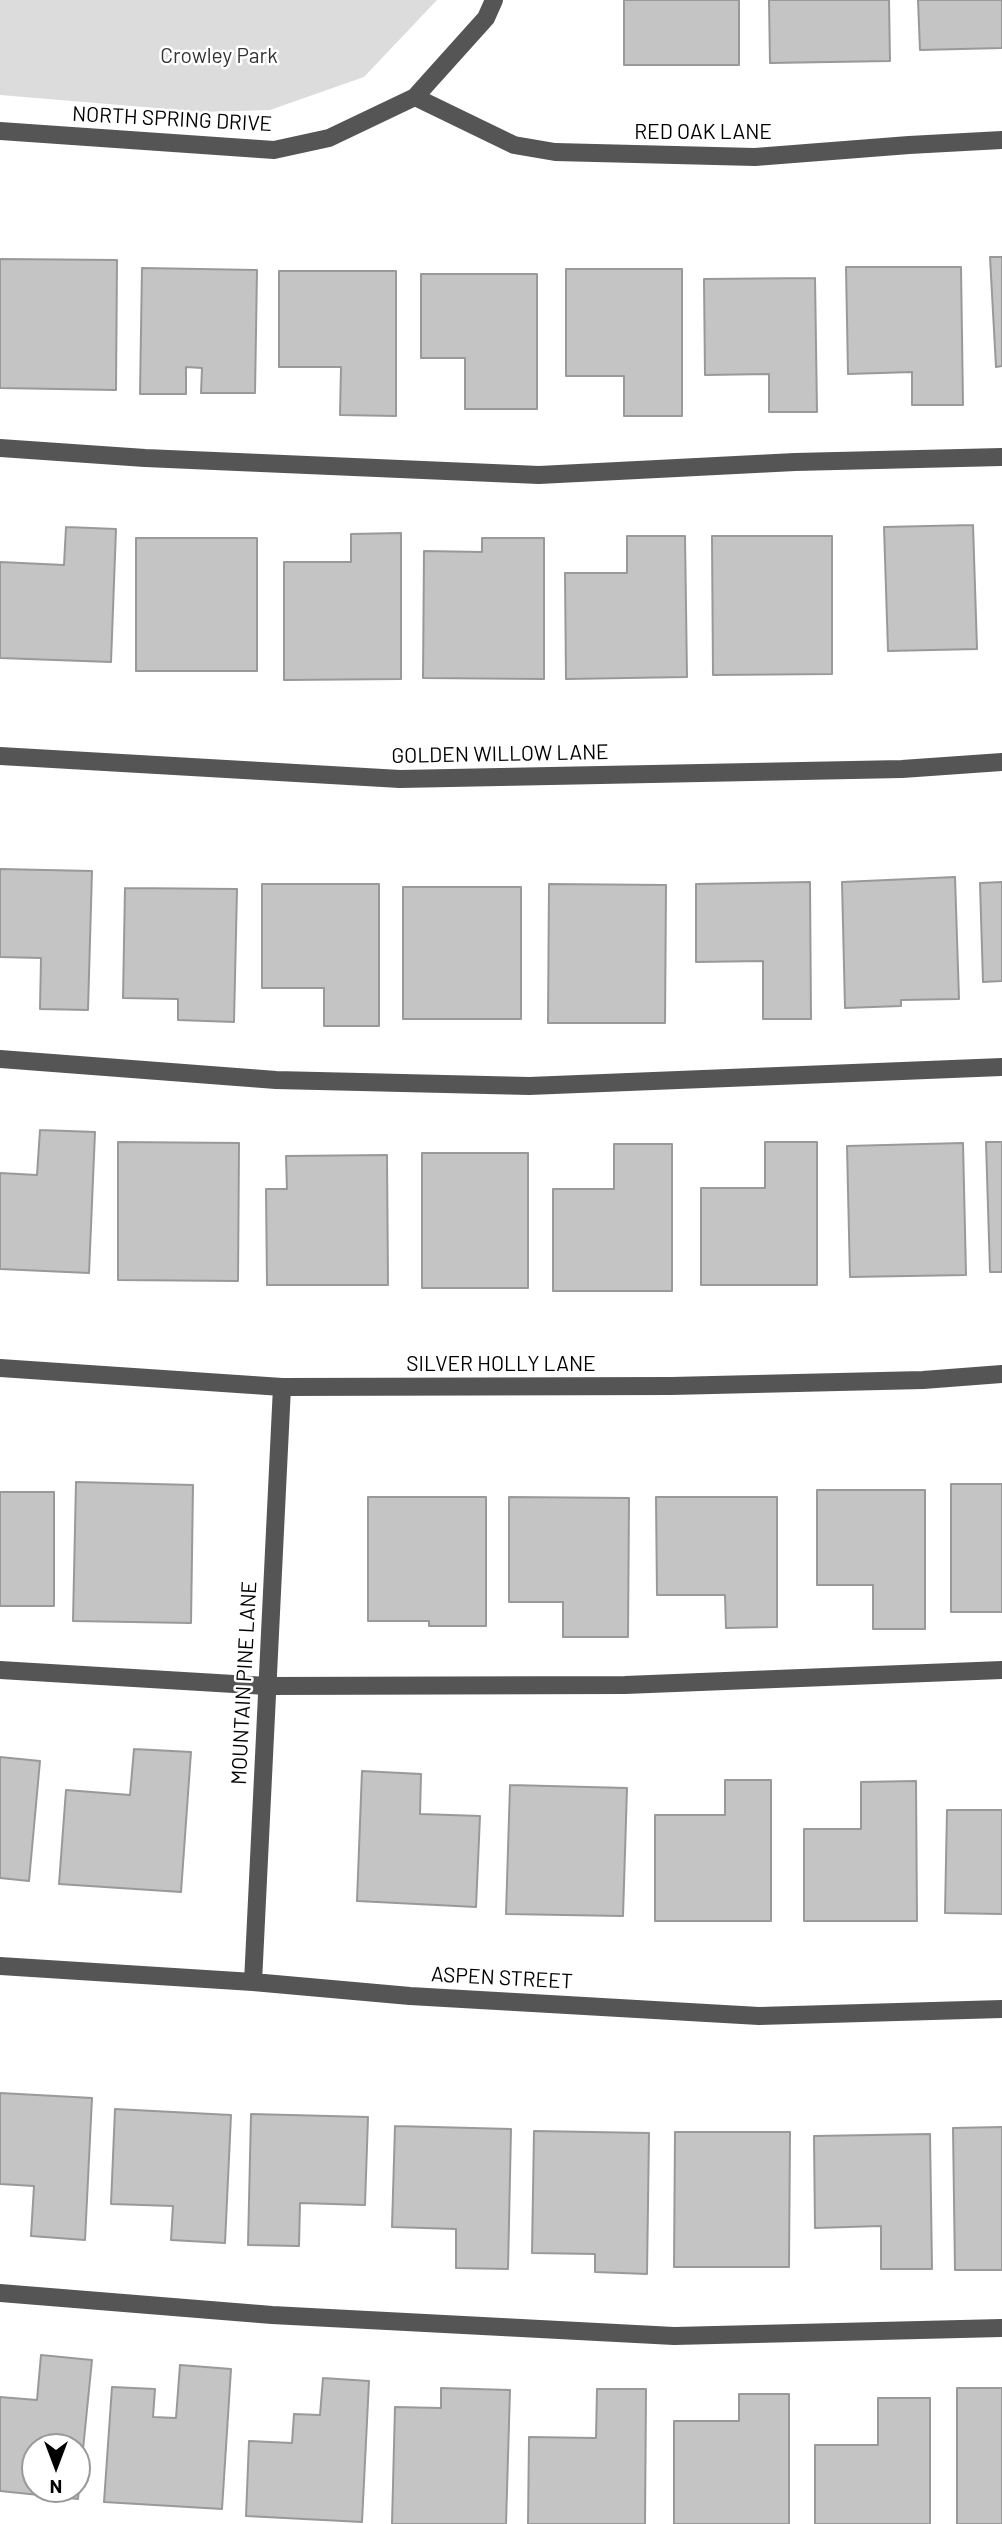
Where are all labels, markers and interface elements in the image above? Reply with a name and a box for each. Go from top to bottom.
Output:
park label: Crowley Park [160,43,278,69]
street label: NORTH SPRING DRIVE [71,101,273,137]
street label: RED OAK LANE [634,119,772,145]
street label: GOLDEN WILLOW LANE [391,740,609,768]
street label: SILVER HOLLY LANE [406,1351,596,1377]
street label: MOUNTAIN PINE LANE [226,1580,262,1786]
street label: ASPEN STREET [431,1962,573,1994]
north arrow [21,2433,91,2503]
text: N [50,2476,62,2499]

